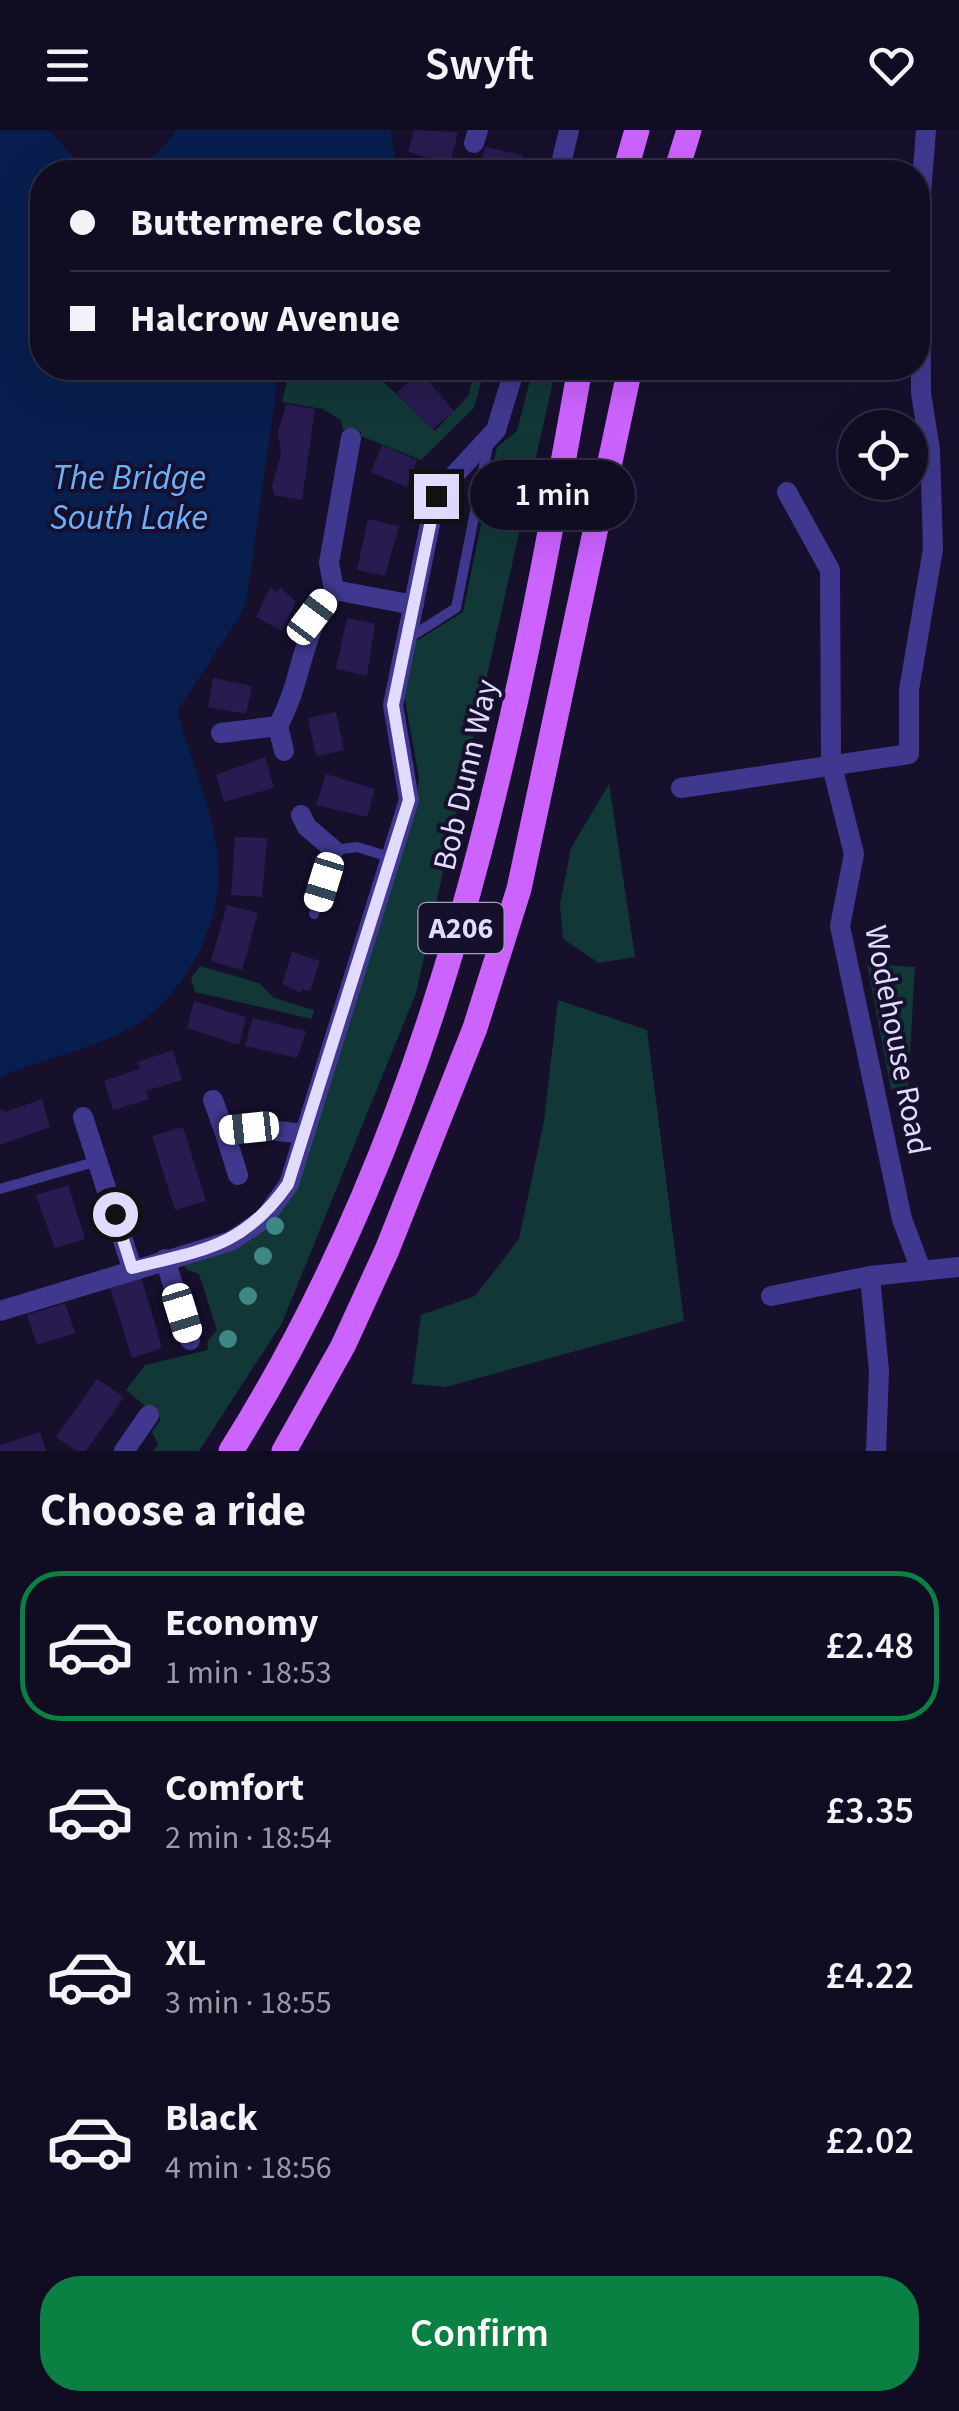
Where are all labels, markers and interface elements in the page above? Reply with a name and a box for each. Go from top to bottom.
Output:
text: Swyft [425,33,534,97]
icon: menu [40,38,95,93]
icon: heart [864,38,919,93]
text: Buttermere Close [130,196,422,250]
text: Halcrow Avenue [130,292,400,346]
map controls [838,410,928,500]
button: locate [838,410,928,500]
water label: The Bridge South Lake [50,453,208,543]
callout: 1 min [471,461,636,531]
text: 1 min [514,472,591,518]
route end [414,474,459,519]
car [282,584,342,650]
street label: Bob Dunn Way [422,675,510,875]
car [301,849,347,915]
road number: A206 [418,903,504,953]
street label: Wodehouse Road [852,921,942,1159]
car [218,1110,280,1146]
route start [93,1192,138,1237]
car [159,1280,205,1346]
text: Choose a ride [40,1479,306,1543]
text: Economy [165,1596,318,1650]
icon: car [45,1601,135,1691]
text: £2.48 [826,1619,914,1673]
text: 1 min · 18:53 [165,1650,332,1696]
text: Comfort [165,1761,304,1815]
icon: car [45,1766,135,1856]
text: £3.35 [826,1784,914,1838]
text: 2 min · 18:54 [165,1815,332,1861]
text: XL [165,1926,206,1980]
icon: car [45,1931,135,2021]
text: £4.22 [826,1949,914,2003]
text: 3 min · 18:55 [165,1980,332,2026]
text: Black [165,2091,258,2145]
icon: car [45,2096,135,2186]
text: £2.02 [826,2114,914,2168]
text: 4 min · 18:56 [165,2145,332,2191]
button: Confirm [40,2276,919,2391]

